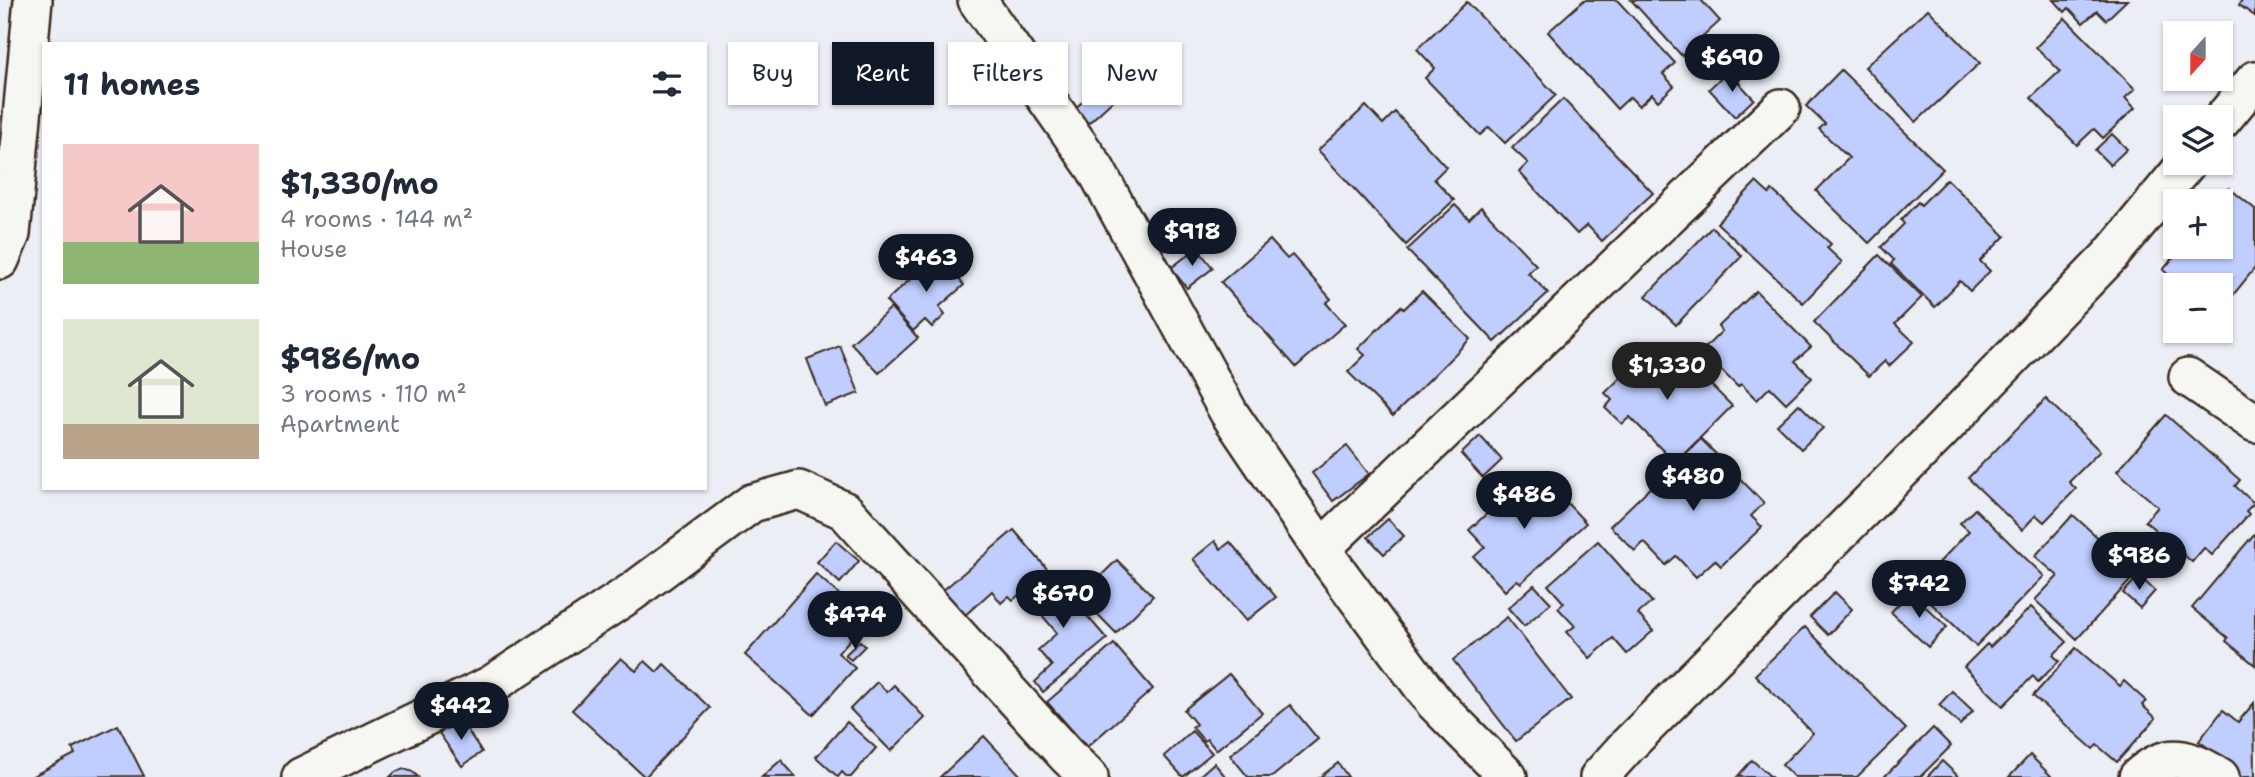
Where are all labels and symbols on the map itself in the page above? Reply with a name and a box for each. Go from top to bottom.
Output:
north arrow [2163,21,2233,91]
pin: $690 [1691,34,1773,94]
pin: $918 [1151,208,1233,268]
pin: $463 [885,234,967,294]
pin: $1,330 [1610,342,1724,402]
pin: $480 [1652,454,1734,513]
pin: $486 [1483,472,1565,531]
pin: $986 [2098,532,2180,592]
pin: $742 [1878,560,1960,620]
pin: $670 [1022,570,1104,630]
pin: $474 [814,592,896,651]
pin: $442 [420,682,502,742]

